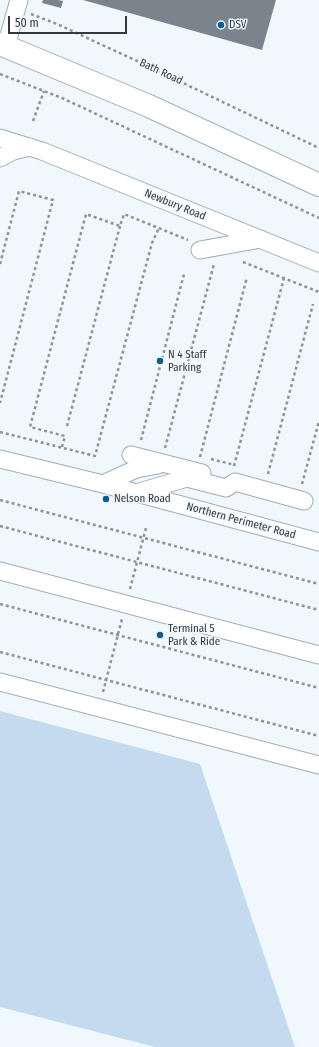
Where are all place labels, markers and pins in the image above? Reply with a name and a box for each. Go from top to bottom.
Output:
place label: DSV [229,18,246,32]
marker: DSV [216,20,226,30]
place label: N 4 Staff Parking [168,348,206,374]
marker: N 4 Staff Parking [155,356,165,366]
place label: Nelson Road [114,492,171,506]
marker: Nelson Road [101,494,111,504]
place label: Terminal 5 Park & Ride [168,622,220,648]
marker: Terminal 5 Park & Ride [155,630,165,640]

